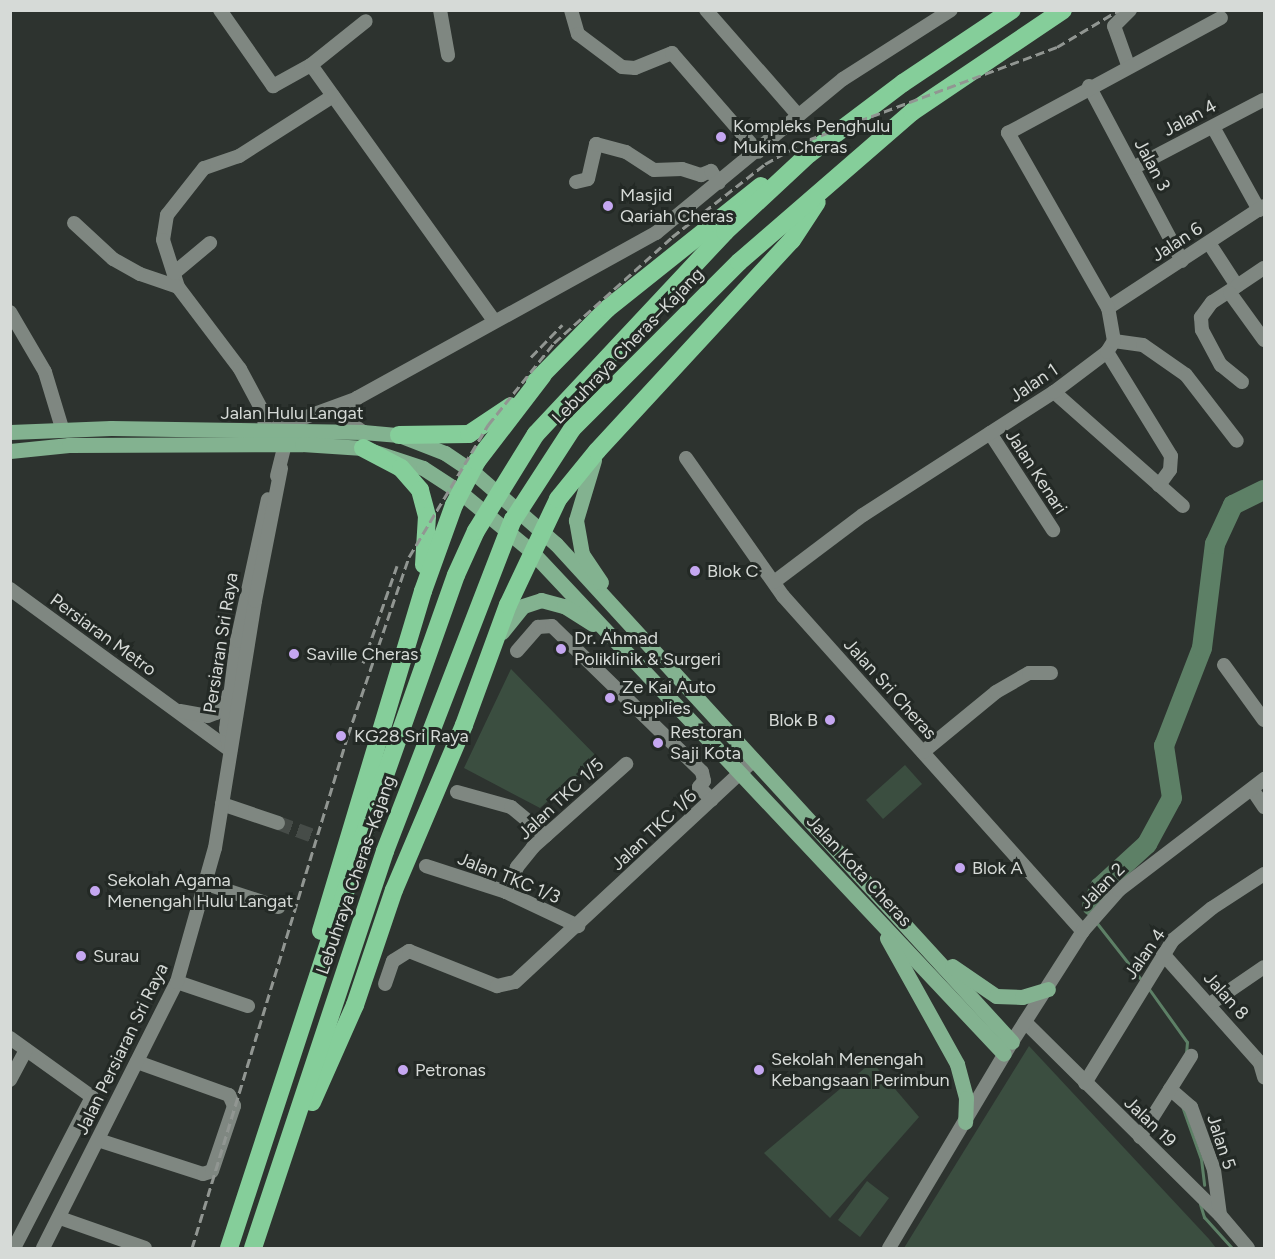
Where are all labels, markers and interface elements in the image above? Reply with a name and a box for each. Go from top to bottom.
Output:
street label: Jalan 4 [1160,95,1220,141]
place label: Kompleks Penghulu Mukim Cheras [733,116,890,158]
marker: Kompleks Penghulu Mukim Cheras [714,130,728,144]
street label: Jalan 3 [1129,135,1175,195]
place label: Masjid Qariah Cheras [620,185,734,228]
marker: Masjid Qariah Cheras [601,199,615,213]
street label: Jalan 6 [1148,218,1206,266]
street label: Lebuhraya Cheras–Kajang [548,263,708,429]
street label: Jalan 1 [1006,359,1062,407]
street label: Jalan Hulu Langat [220,402,364,424]
street label: Jalan Kenari [1001,426,1071,518]
place label: Blok C [707,560,759,582]
marker: Blok C [688,564,702,578]
street label: Persiaran Sri Raya [199,571,243,715]
street label: Persiaran Metro [46,589,160,681]
place label: Dr. Ahmad Poliklinik & Surgeri [574,628,721,670]
street label: Jalan Sri Cheras [839,634,941,744]
marker: Dr. Ahmad Poliklinik & Surgeri [552,640,570,658]
place label: Saville Cheras [306,643,418,665]
marker: Saville Cheras [287,647,301,661]
place label: Ze Kai Auto Supplies [622,677,716,720]
marker: Ze Kai Auto Supplies [603,691,617,705]
place label: Blok B [768,709,818,731]
marker: Blok B [823,713,837,727]
place label: Restoran Saji Kota [670,722,742,764]
place label: KG28 Sri Raya [354,725,469,747]
marker: KG28 Sri Raya [332,727,350,745]
marker: Restoran Saji Kota [651,736,665,750]
street label: Jalan TKC 1/5 [514,754,608,844]
street label: Lebuhraya Cheras–Kajang [312,773,400,977]
street label: Jalan TKC 1/6 [607,785,701,875]
street label: Jalan Kota Cheras [802,811,916,931]
street label: Jalan TKC 1/3 [455,848,563,908]
place label: Blok A [972,857,1023,879]
street label: Jalan 2 [1075,859,1129,913]
marker: Blok A [953,861,967,875]
place label: Sekolah Agama Menengah Hulu Langat [107,870,293,912]
marker: Sekolah Agama Menengah Hulu Langat [88,884,102,898]
street label: Jalan 4 [1120,924,1170,984]
place label: Surau [93,945,139,967]
marker: Surau [74,949,88,963]
street label: Jalan Persiaran Sri Raya [71,960,173,1138]
street label: Jalan 8 [1199,968,1253,1024]
place label: Sekolah Menengah Kebangsaan Perimbun [771,1049,950,1092]
place label: Petronas [415,1059,486,1081]
marker: Petronas [396,1063,410,1077]
marker: Sekolah Menengah Kebangsaan Perimbun [752,1063,766,1077]
street label: Jalan 19 [1120,1092,1180,1152]
street label: Jalan 5 [1202,1112,1240,1172]

